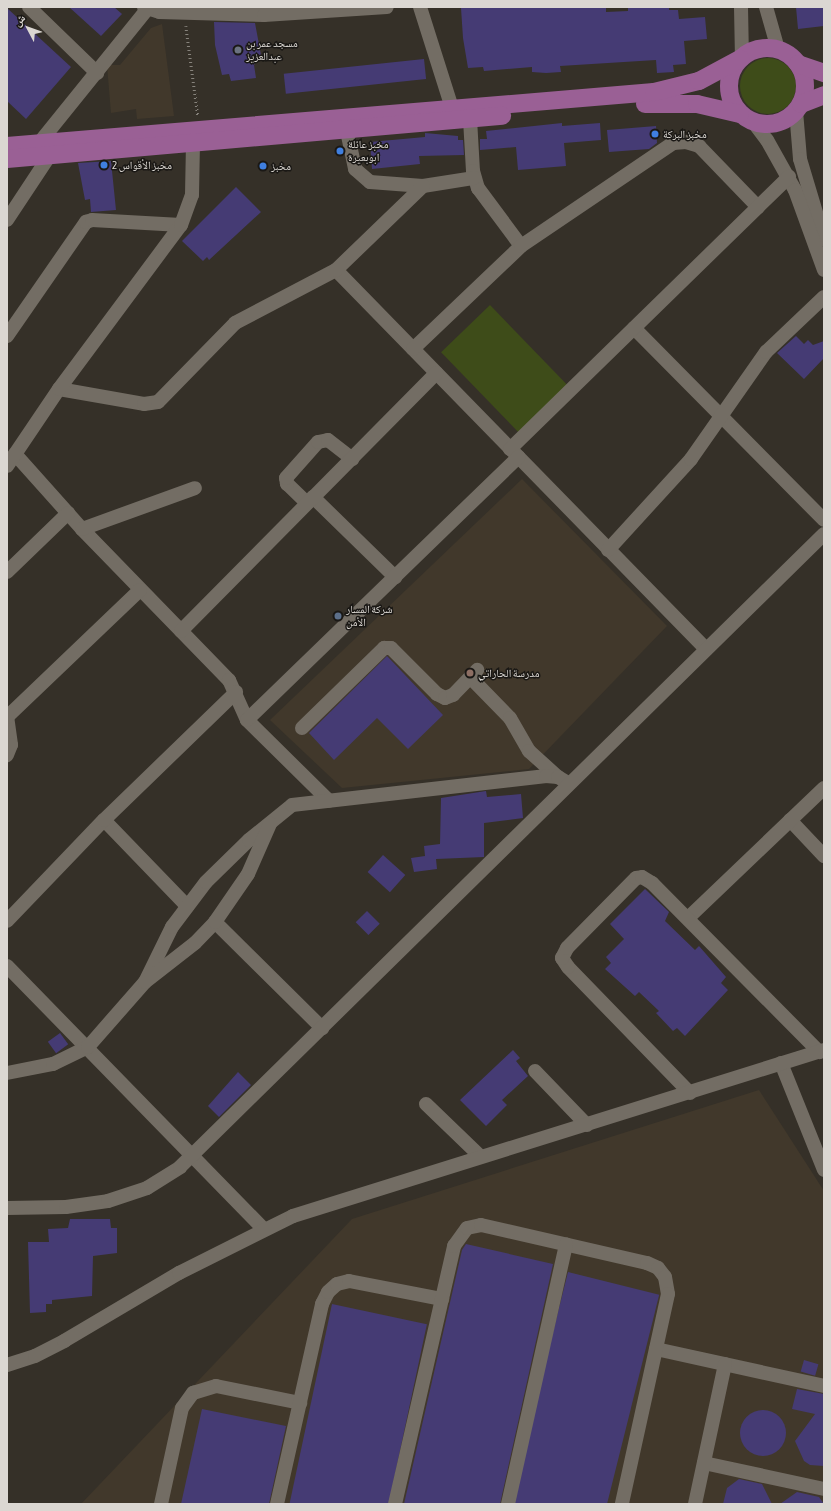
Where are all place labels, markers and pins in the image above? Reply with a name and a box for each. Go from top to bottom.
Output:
place label: مسجد عمر بن عبدالعزيز [246,37,298,63]
marker: مسجد عمر بن عبدالعزيز [233,45,243,55]
place label: مخبز البركة [663,127,707,141]
marker: مخبز البركة [650,129,660,139]
place label: مخبز عائلة ابوبعيرة [348,138,389,164]
marker: مخبز عائلة ابوبعيرة [335,146,345,156]
place label: مخبز الأقواس 2 [112,158,172,172]
place label: مخبز [271,159,291,173]
marker: مخبز الأقواس 2 [99,160,109,170]
marker: مخبز [258,161,268,171]
place label: شركة المسار الأمن [346,603,393,629]
marker: شركة المسار الأمن [333,611,343,621]
place label: مدرسة الحاراتي [478,666,539,680]
marker: مدرسة الحاراتي [465,668,475,678]

